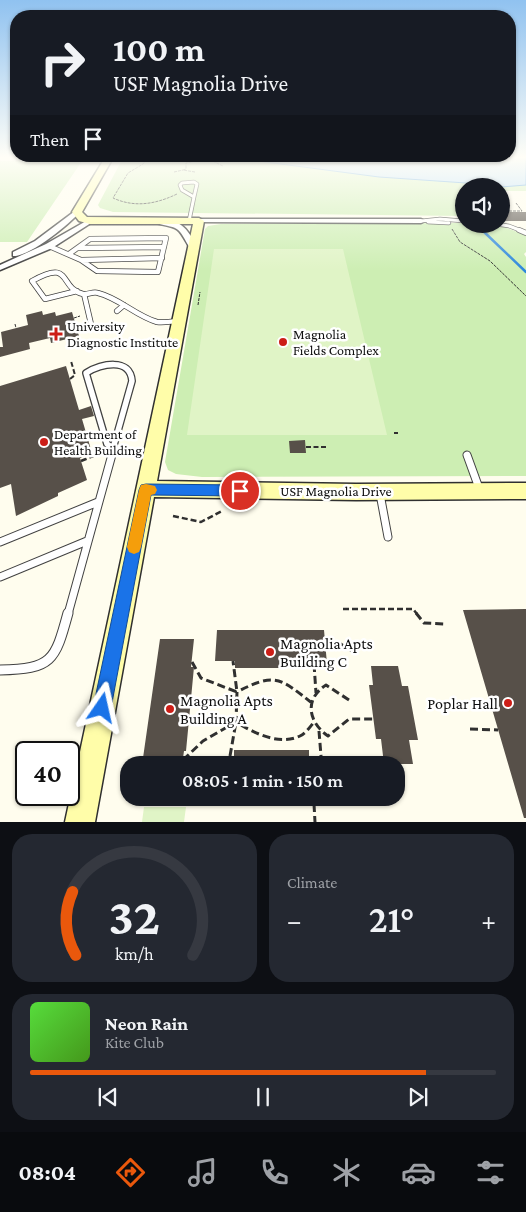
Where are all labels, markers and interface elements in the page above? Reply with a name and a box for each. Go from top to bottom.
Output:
icon: right [30,30,95,95]
text: 100 m [113,30,205,69]
text: USF Magnolia Drive [113,71,288,96]
icon: arrive [79,125,107,153]
text: Then [30,129,69,150]
map controls [455,178,510,233]
button: sound [455,178,510,233]
place label: University Diagnostic Institute [67,318,178,350]
place label: Magnolia Fields Complex [293,326,379,358]
marker: University Diagnostic Institute [49,327,63,341]
marker: Magnolia Fields Complex [277,336,289,348]
place label: Department of Health Building [54,426,142,458]
marker: Department of Health Building [38,436,50,448]
pin [219,470,261,512]
icon: arrive [226,477,254,505]
street label: USF Magnolia Drive [280,483,392,499]
place label: Magnolia Apts Building C [280,635,373,671]
marker: Magnolia Apts Building C [264,646,276,658]
position arrow [75,681,127,733]
place label: Magnolia Apts Building A [180,692,273,728]
place label: Poplar Hall [427,695,498,713]
marker: Poplar Hall [502,697,514,709]
marker: Magnolia Apts Building A [164,703,176,715]
speed limit sign: 40 [15,741,80,806]
text: 08:05 · 1 min · 150 m [182,770,343,791]
text: Climate [287,874,337,891]
text: 32 [109,887,160,945]
text: 21° [369,898,414,940]
text: − [287,905,302,936]
text: + [481,905,496,936]
text: km/h [115,944,154,964]
text: Neon Rain [105,1013,188,1034]
text: Kite Club [105,1034,164,1051]
icon: previous [94,1083,122,1111]
icon: pause [249,1083,277,1111]
icon: next [404,1083,432,1111]
icon: directions [113,1155,148,1190]
icon: music [185,1155,220,1190]
icon: phone [257,1155,292,1190]
icon: climate [329,1155,364,1190]
icon: car [401,1155,436,1190]
icon: filters [473,1155,508,1190]
text: 08:04 [18,1160,76,1185]

